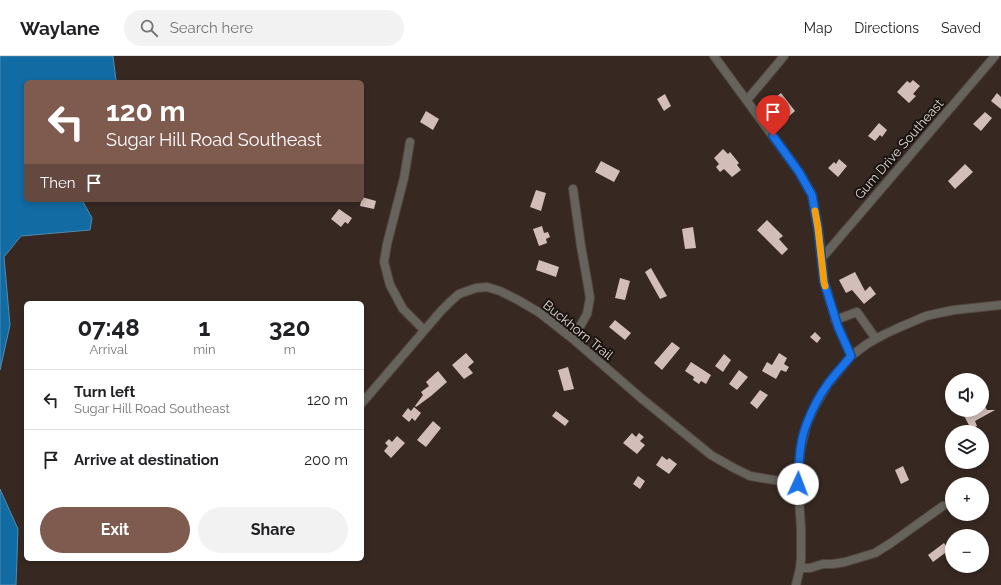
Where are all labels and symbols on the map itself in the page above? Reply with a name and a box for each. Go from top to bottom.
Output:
pin [756,95,790,136]
street label: Gum Drive Southeast [852,96,947,202]
street label: Buckhorn Trail [540,297,616,363]
position arrow [777,463,819,505]

